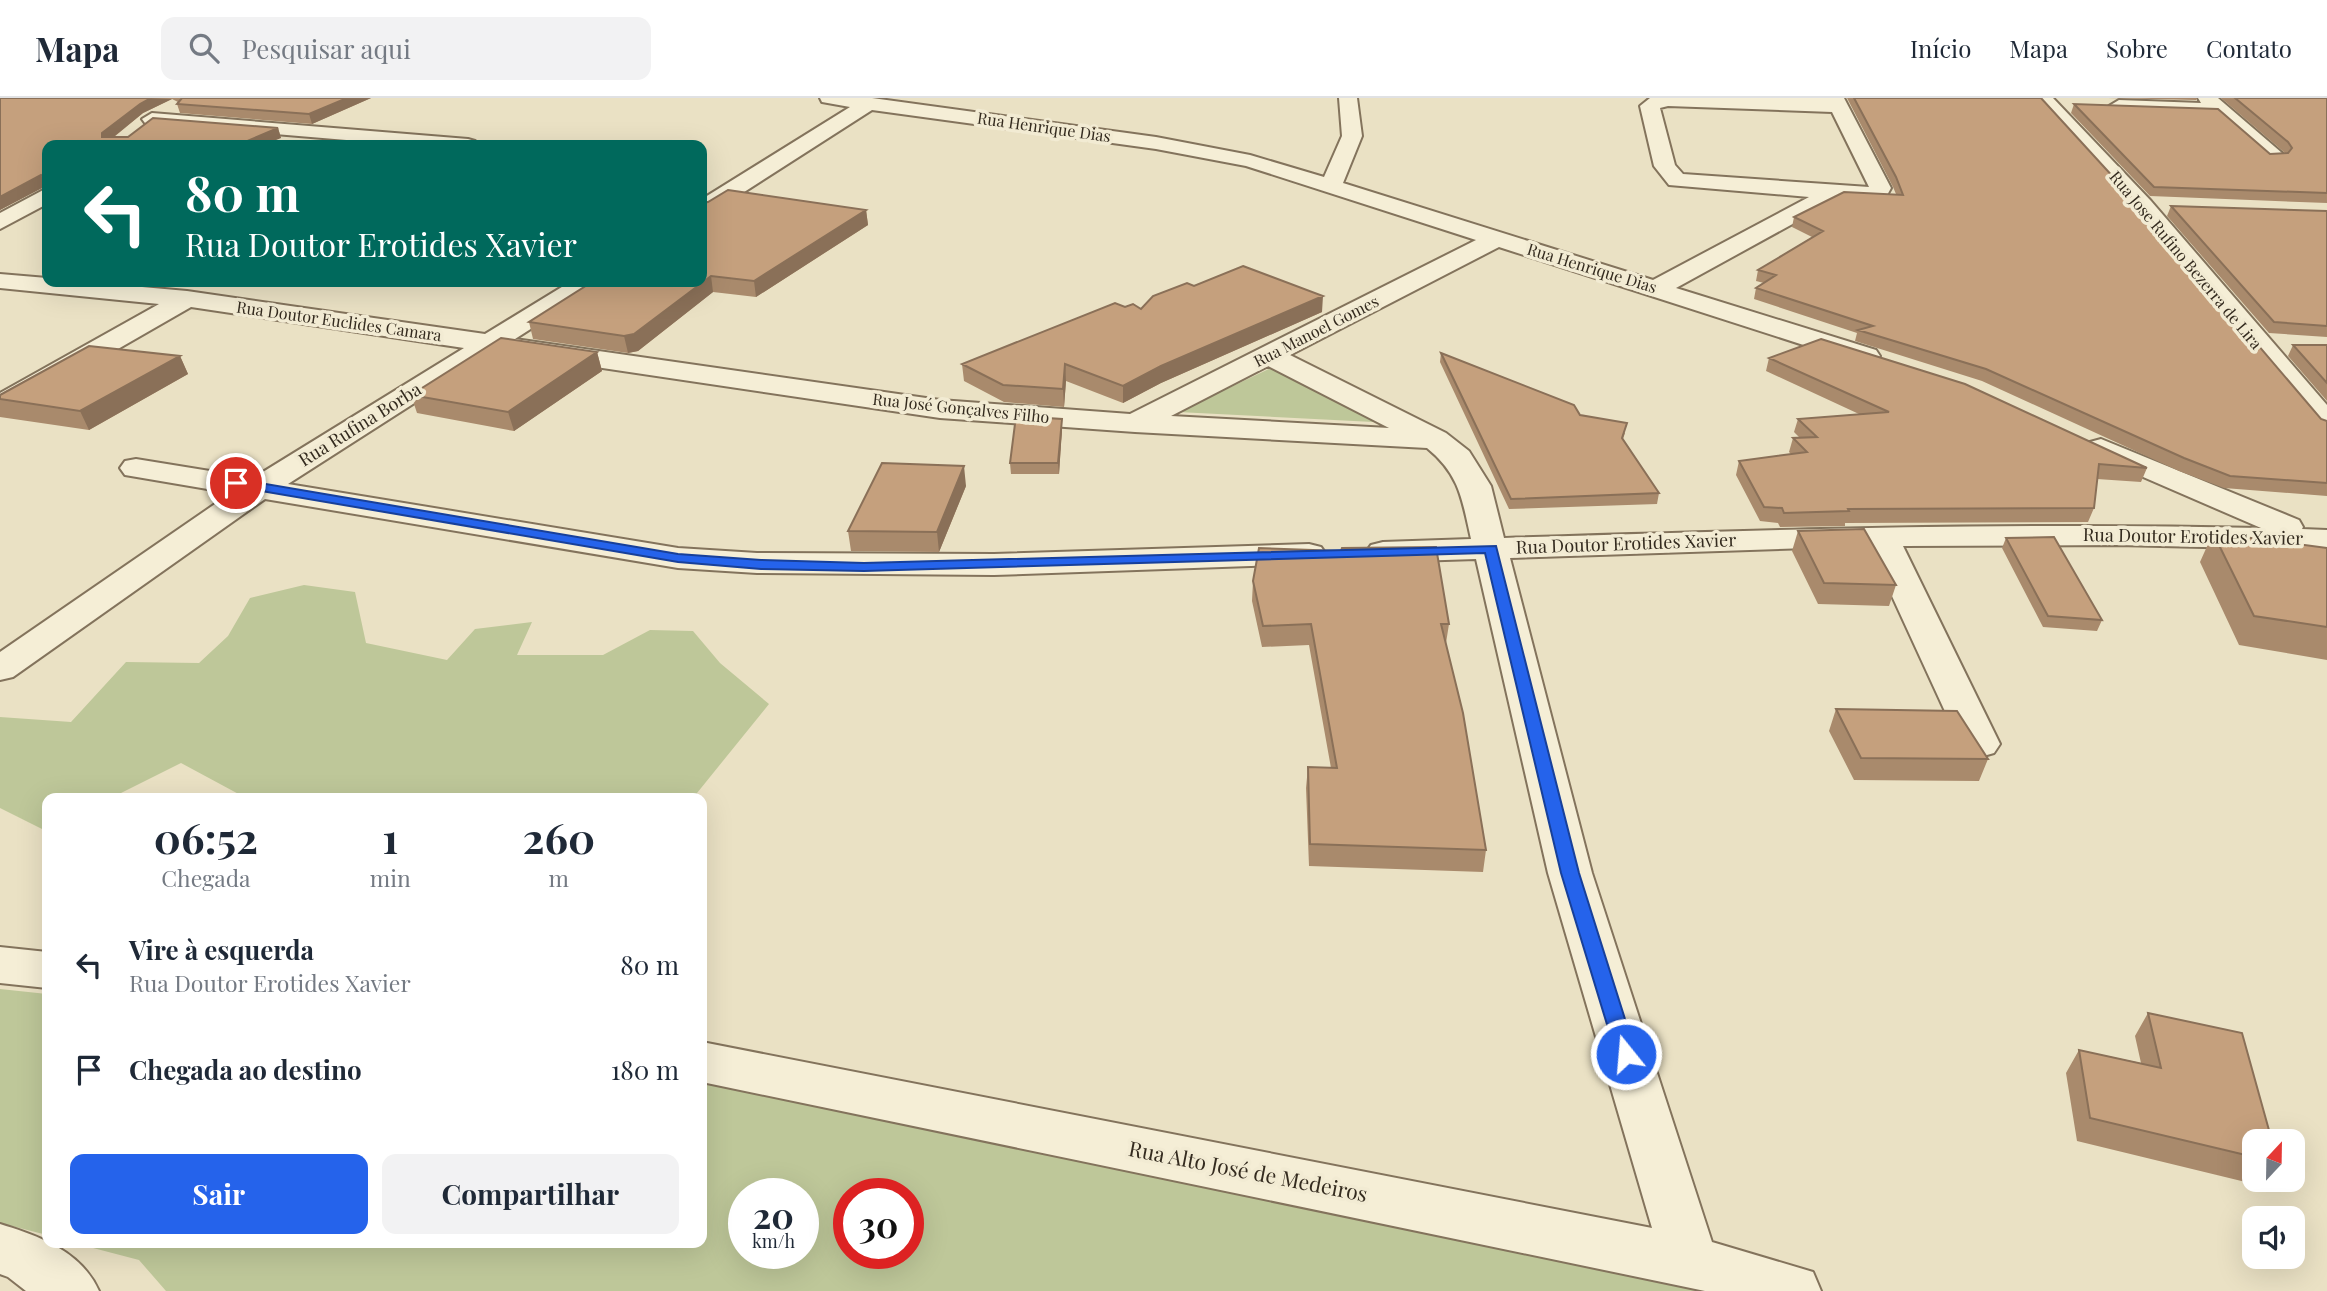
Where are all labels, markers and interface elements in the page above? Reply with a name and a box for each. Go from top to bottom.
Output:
search box [161,17,651,80]
text: Mapa [35,26,119,70]
icon: search [185,29,223,67]
text: Pesquisar aqui [241,31,411,66]
text: Início [1910,32,1971,64]
text: Mapa [2009,32,2068,64]
text: Sobre [2106,32,2168,64]
text: Contato [2206,32,2292,64]
street label: Rua Henrique Dias [976,107,1112,146]
text: 80 m [185,159,300,224]
street label: Rua Jose Rufino Bezerra de Lira [2106,166,2267,353]
icon: left [70,168,161,259]
text: Rua Doutor Erotides Xavier [185,222,577,265]
street label: Rua Henrique Dias [1525,238,1660,297]
street label: Rua Manoel Gomes [1250,290,1382,371]
street label: Rua Doutor Euclides Camara [235,296,443,345]
street label: Rua Rufina Borba [294,377,425,472]
street label: Rua José Gonçalves Filho [872,388,1051,427]
pin [206,453,266,513]
icon: arrive [217,464,255,502]
street label: Rua Doutor Erotides Xavier [2083,522,2303,550]
street label: Rua Doutor Erotides Xavier [1515,527,1737,559]
text: 06:52 [154,809,258,865]
text: 1 [382,809,398,865]
text: 260 [523,809,595,865]
text: Chegada [161,862,250,893]
text: min [370,862,411,893]
text: m [549,862,569,893]
text: Vire à esquerda [129,932,314,967]
icon: left [70,946,108,984]
text: 80 m [620,947,679,982]
text: Rua Doutor Erotides Xavier [129,967,411,998]
position arrow [1589,1017,1663,1091]
icon: arrive [70,1051,108,1089]
text: Chegada ao destino [129,1052,362,1087]
text: 180 m [611,1052,679,1087]
north arrow [2242,1129,2305,1192]
map controls [2242,1129,2305,1269]
street label: Rua Alto José de Medeiros [1127,1133,1370,1207]
button: Sair [70,1154,368,1234]
button: Compartilhar [382,1154,679,1234]
speed limit sign: 30 [833,1178,924,1269]
text: 20 [753,1191,794,1238]
button: sound [2242,1206,2305,1269]
text: km/h [752,1229,795,1253]

